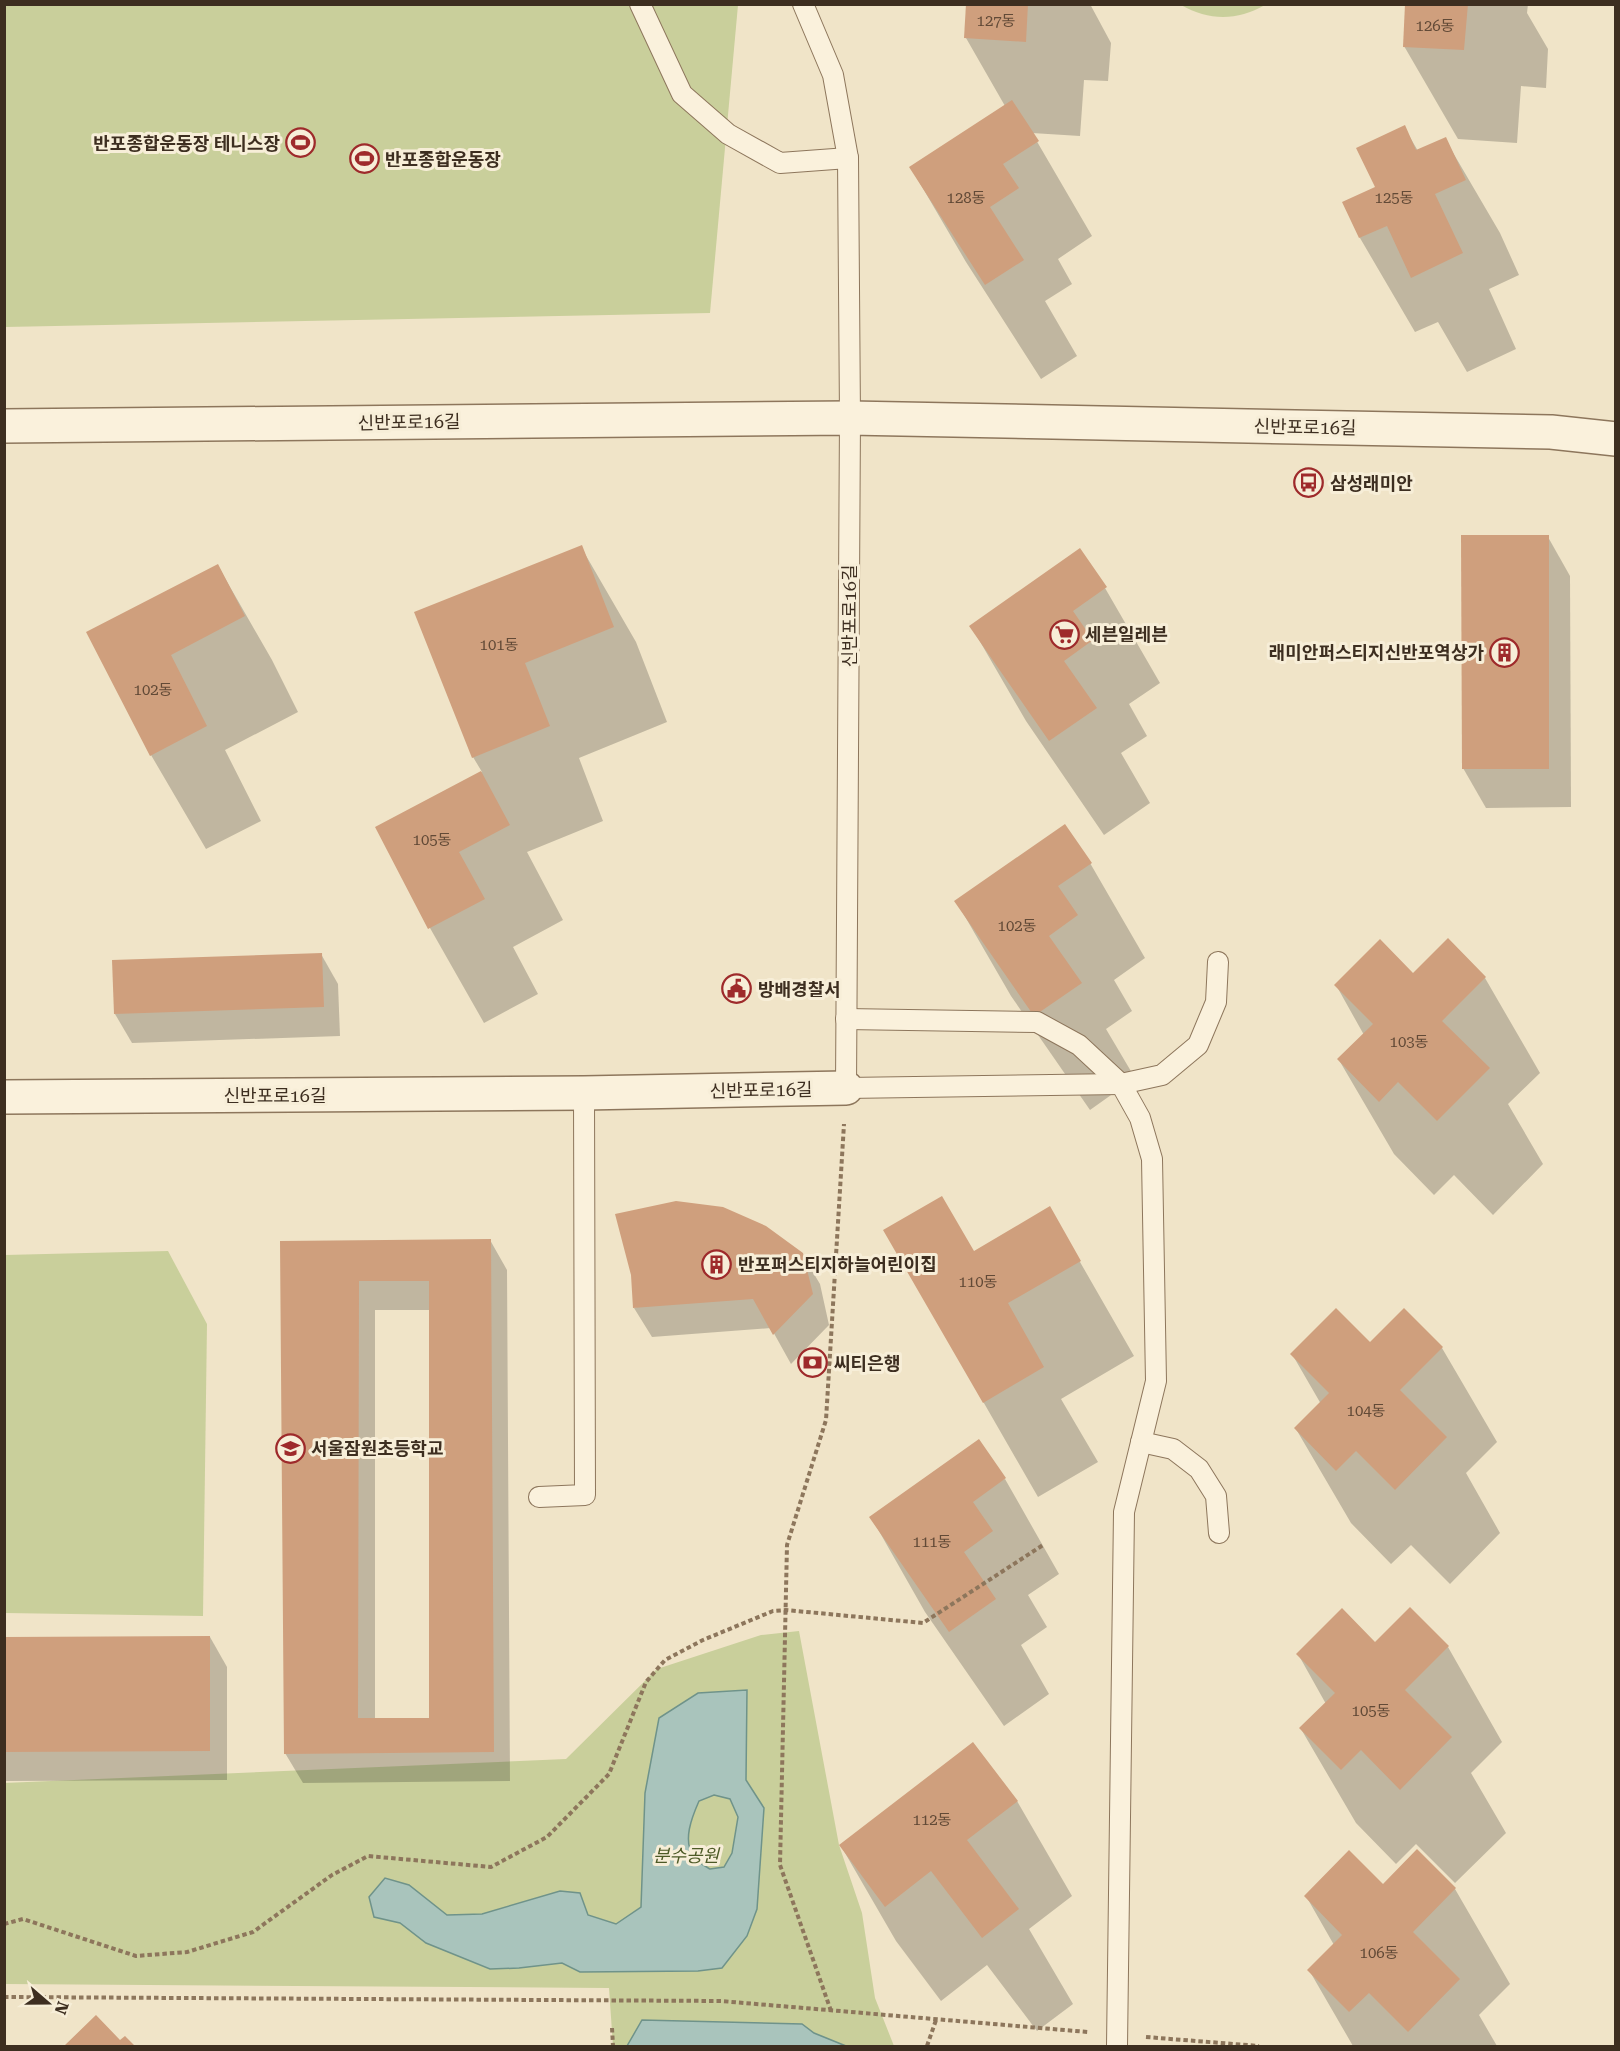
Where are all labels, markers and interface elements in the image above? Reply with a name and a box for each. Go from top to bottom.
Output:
house number: 127동 [976,12,1016,30]
house number: 126동 [1415,17,1455,35]
sports icon: 반포종합운동장 테니스장 [285,127,317,159]
place label: 반포종합운동장 테니스장 [93,133,280,154]
sports icon: 반포종합운동장 [348,143,380,175]
place label: 반포종합운동장 [385,149,501,170]
house number: 128동 [946,189,986,207]
house number: 125동 [1374,189,1414,207]
street label: 신반포로16길 [357,411,461,433]
street label: 신반포로16길 [1253,416,1357,438]
bus stop icon: 삼성래미안 [1293,467,1325,499]
place label: 삼성래미안 [1330,473,1413,494]
street label: 신반포로16길 [839,565,860,667]
supermarket icon: 세븐일레븐 [1048,618,1080,650]
place label: 세븐일레븐 [1085,624,1168,645]
house number: 101동 [479,636,519,654]
building icon: 래미안퍼스티지신반포역상가 [1489,636,1521,668]
place label: 래미안퍼스티지신반포역상가 [1269,642,1484,663]
house number: 102동 [133,681,173,699]
house number: 105동 [412,831,452,849]
house number: 102동 [997,917,1037,935]
public building icon: 방배경찰서 [721,973,753,1005]
place label: 방배경찰서 [758,979,841,1000]
house number: 103동 [1389,1033,1429,1051]
street label: 신반포로16길 [709,1079,813,1101]
street label: 신반포로16길 [224,1085,326,1106]
building icon: 반포퍼스티지하늘어린이집 [701,1248,733,1280]
place label: 반포퍼스티지하늘어린이집 [738,1254,937,1275]
house number: 110동 [958,1273,998,1291]
bank icon: 씨티은행 [797,1347,829,1379]
place label: 씨티은행 [834,1353,900,1374]
house number: 104동 [1346,1402,1386,1420]
school or university icon: 서울잠원초등학교 [274,1432,306,1464]
place label: 서울잠원초등학교 [311,1438,443,1459]
house number: 111동 [912,1533,952,1551]
house number: 105동 [1351,1702,1391,1720]
house number: 112동 [912,1811,952,1829]
park label: 분수공원 [653,1845,721,1866]
house number: 106동 [1359,1944,1399,1962]
north arrow [18,1973,78,2033]
text: N [51,1999,73,2017]

